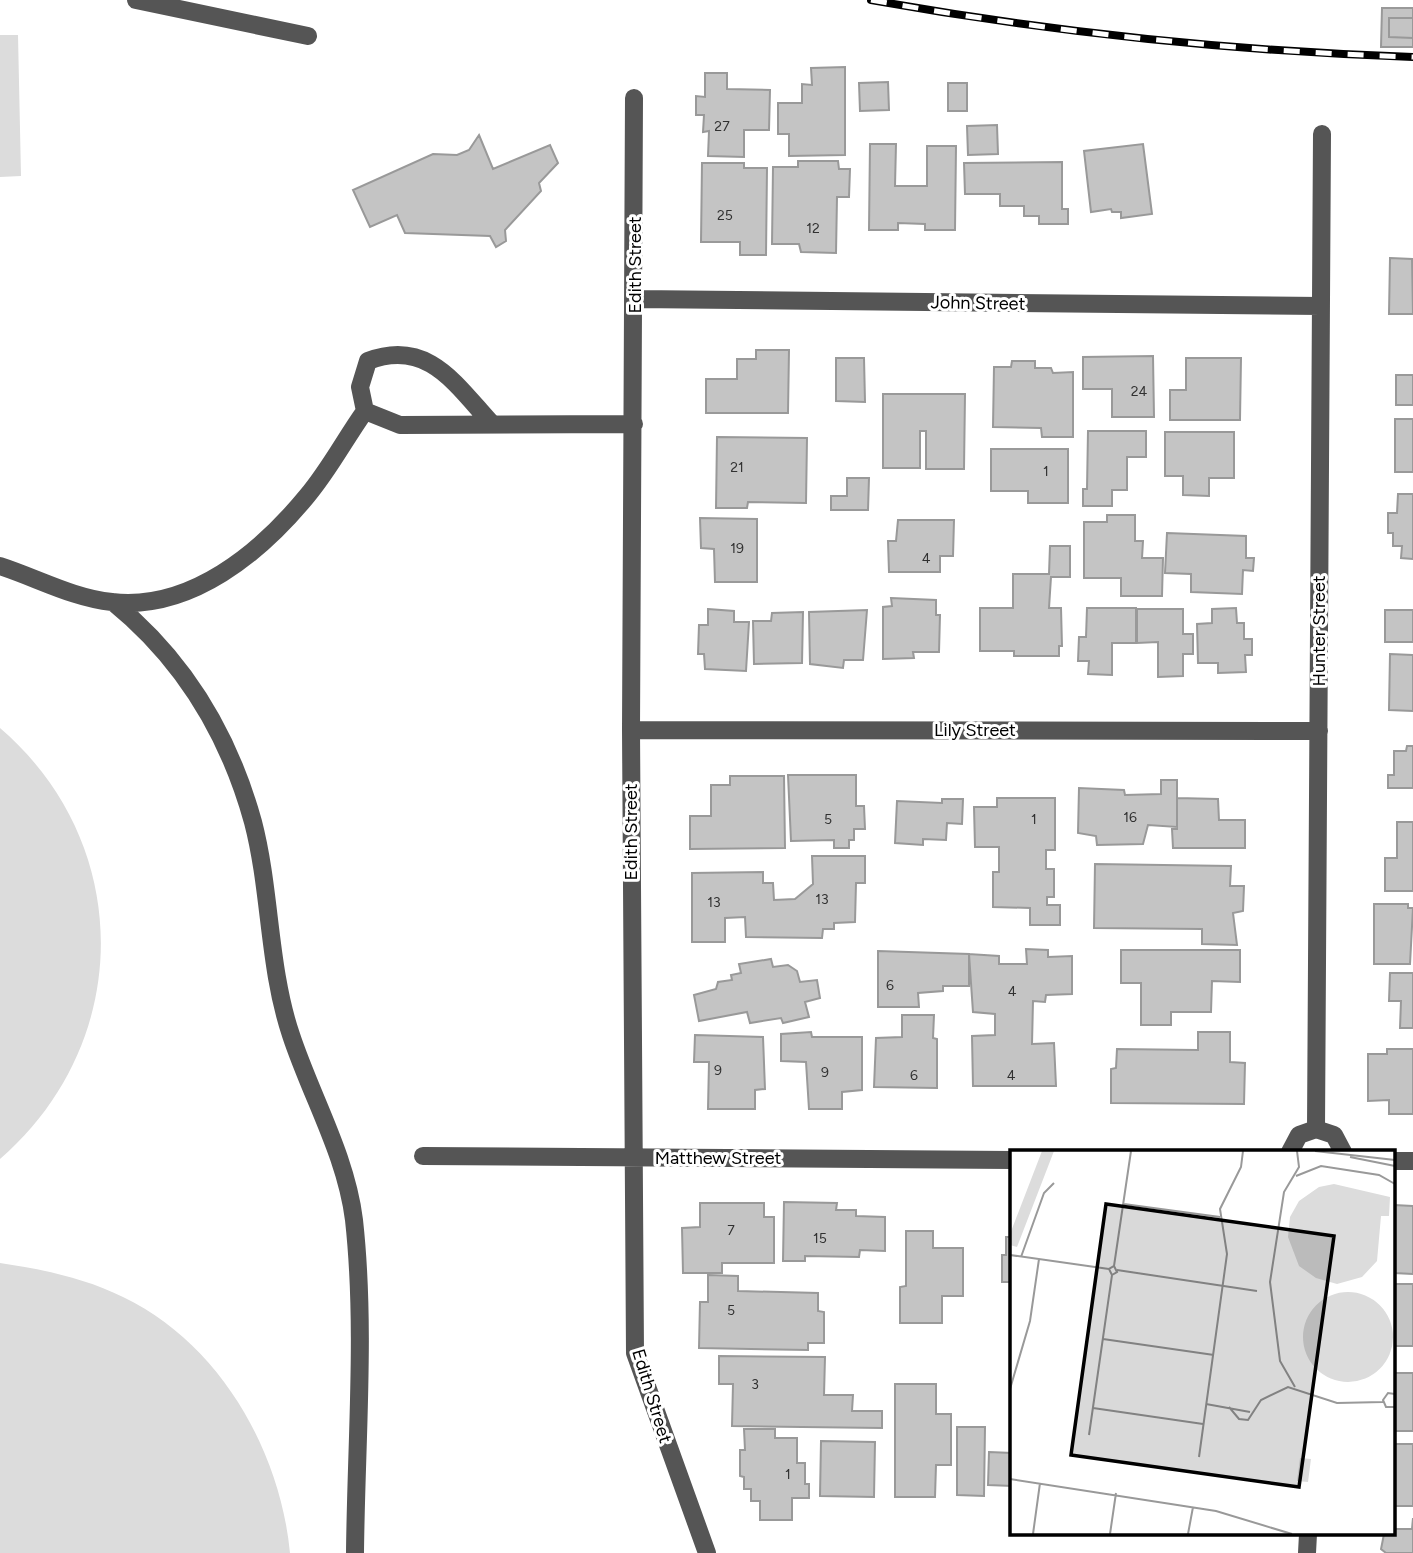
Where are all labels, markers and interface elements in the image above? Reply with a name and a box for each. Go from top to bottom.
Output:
house number: 27 [714,118,730,135]
house number: 25 [717,207,733,224]
street label: Edith Street [624,216,646,314]
house number: 12 [806,220,820,237]
street label: John Street [930,291,1026,315]
house number: 24 [1131,383,1148,400]
house number: 21 [730,459,744,476]
house number: 1 [1043,463,1049,480]
house number: 19 [730,540,744,557]
house number: 4 [922,550,931,567]
street label: Hunter Street [1308,575,1330,687]
street label: Lily Street [934,719,1016,741]
street label: Edith Street [620,783,642,881]
house number: 16 [1123,809,1137,826]
house number: 5 [824,811,832,828]
house number: 1 [1031,811,1037,828]
house number: 13 [815,891,829,908]
house number: 13 [707,894,721,911]
house number: 6 [886,977,894,994]
house number: 4 [1008,983,1017,1000]
house number: 9 [714,1062,722,1079]
house number: 9 [821,1064,829,1081]
house number: 6 [910,1067,918,1084]
house number: 4 [1007,1067,1016,1084]
street label: Matthew Street [655,1147,781,1169]
inset map [1010,1150,1396,1536]
house number: 7 [727,1222,735,1239]
house number: 15 [813,1230,827,1247]
house number: 5 [727,1302,735,1319]
street label: Edith Street [627,1346,677,1446]
house number: 3 [751,1376,759,1393]
house number: 1 [785,1466,791,1483]

